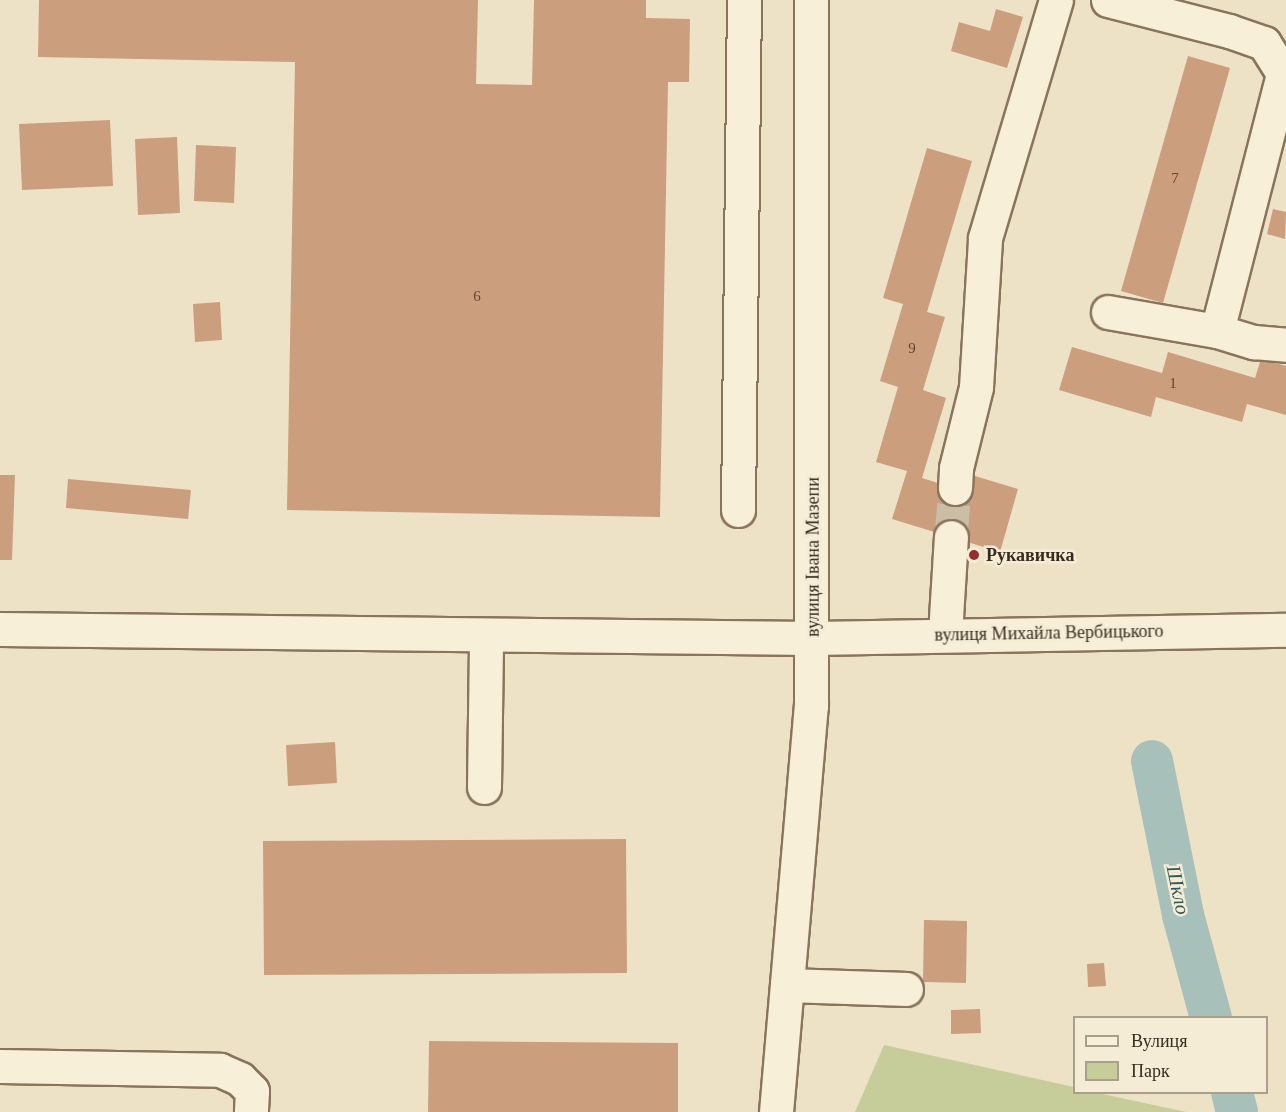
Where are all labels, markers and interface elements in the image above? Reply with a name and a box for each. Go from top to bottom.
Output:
house number: 7 [1171,170,1179,188]
house number: 6 [473,288,481,306]
house number: 9 [908,340,916,358]
house number: 1 [1169,375,1177,393]
street label: вулиця Івана Мазепи [802,477,824,637]
place label: Рукавичка [986,544,1074,566]
marker: Рукавичка [967,548,981,562]
street label: вулиця Михайла Вербицького [934,620,1164,646]
water label: Шкло [1161,863,1195,917]
legend [1073,1016,1268,1094]
text: Вулиця [1131,1031,1188,1051]
text: Парк [1131,1061,1170,1081]

